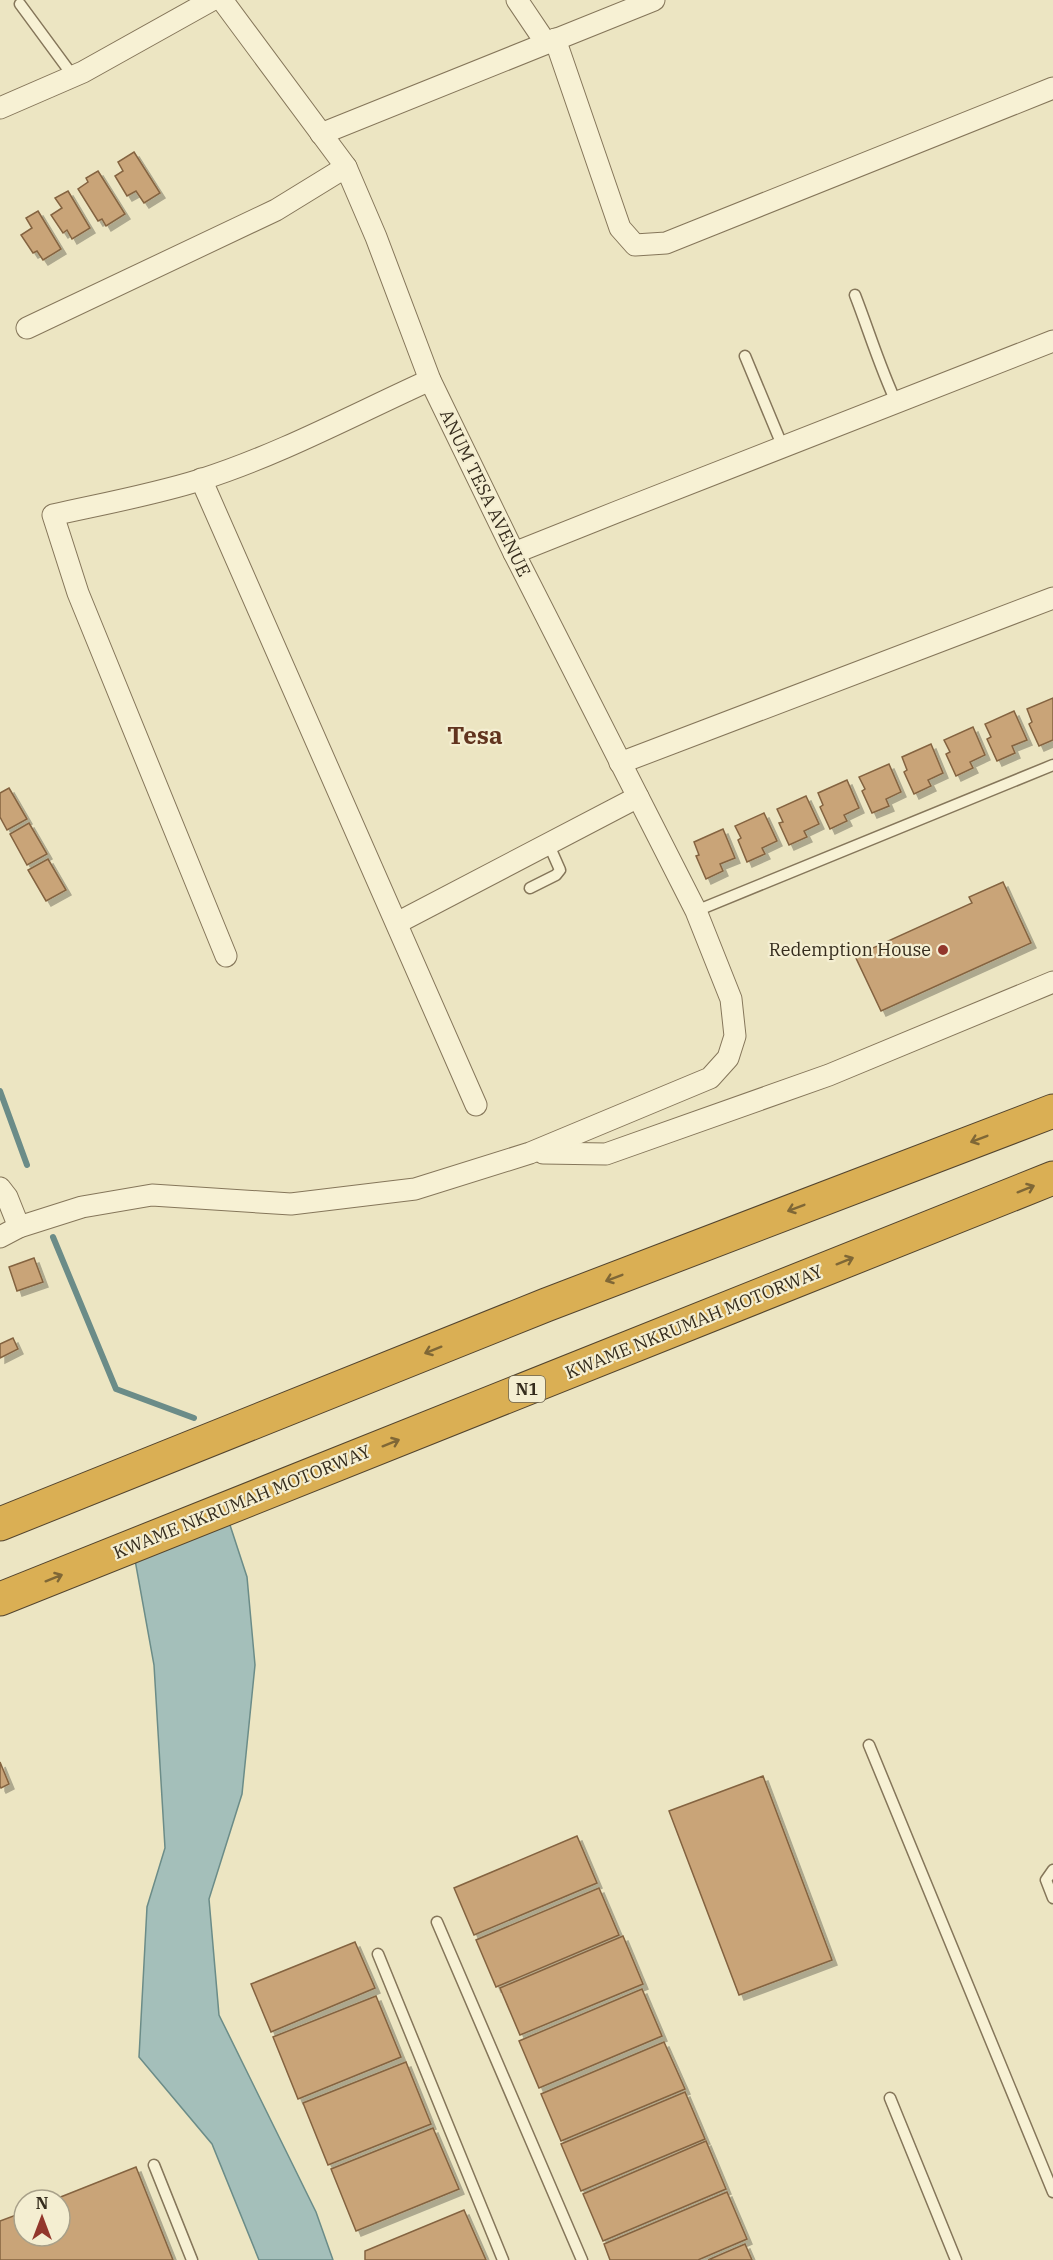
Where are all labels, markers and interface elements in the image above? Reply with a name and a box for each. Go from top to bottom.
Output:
street label: ANUM TESA AVENUE [435,405,536,580]
district label: Tesa [447,719,503,751]
place label: Redemption House [769,938,931,961]
marker: Redemption House [936,943,950,957]
one-way arrow [970,1134,988,1145]
one-way arrow [1017,1183,1035,1194]
one-way arrow [787,1203,806,1214]
one-way arrow [836,1255,854,1266]
street label: KWAME NKRUMAH MOTORWAY [562,1259,826,1384]
one-way arrow [605,1273,624,1284]
one-way arrow [424,1345,443,1356]
road number: N1 [509,1376,545,1402]
one-way arrow [382,1437,400,1448]
street label: KWAME NKRUMAH MOTORWAY [110,1439,374,1564]
one-way arrow [45,1572,63,1583]
north arrow [12,2188,72,2248]
text: N [36,2193,48,2213]

